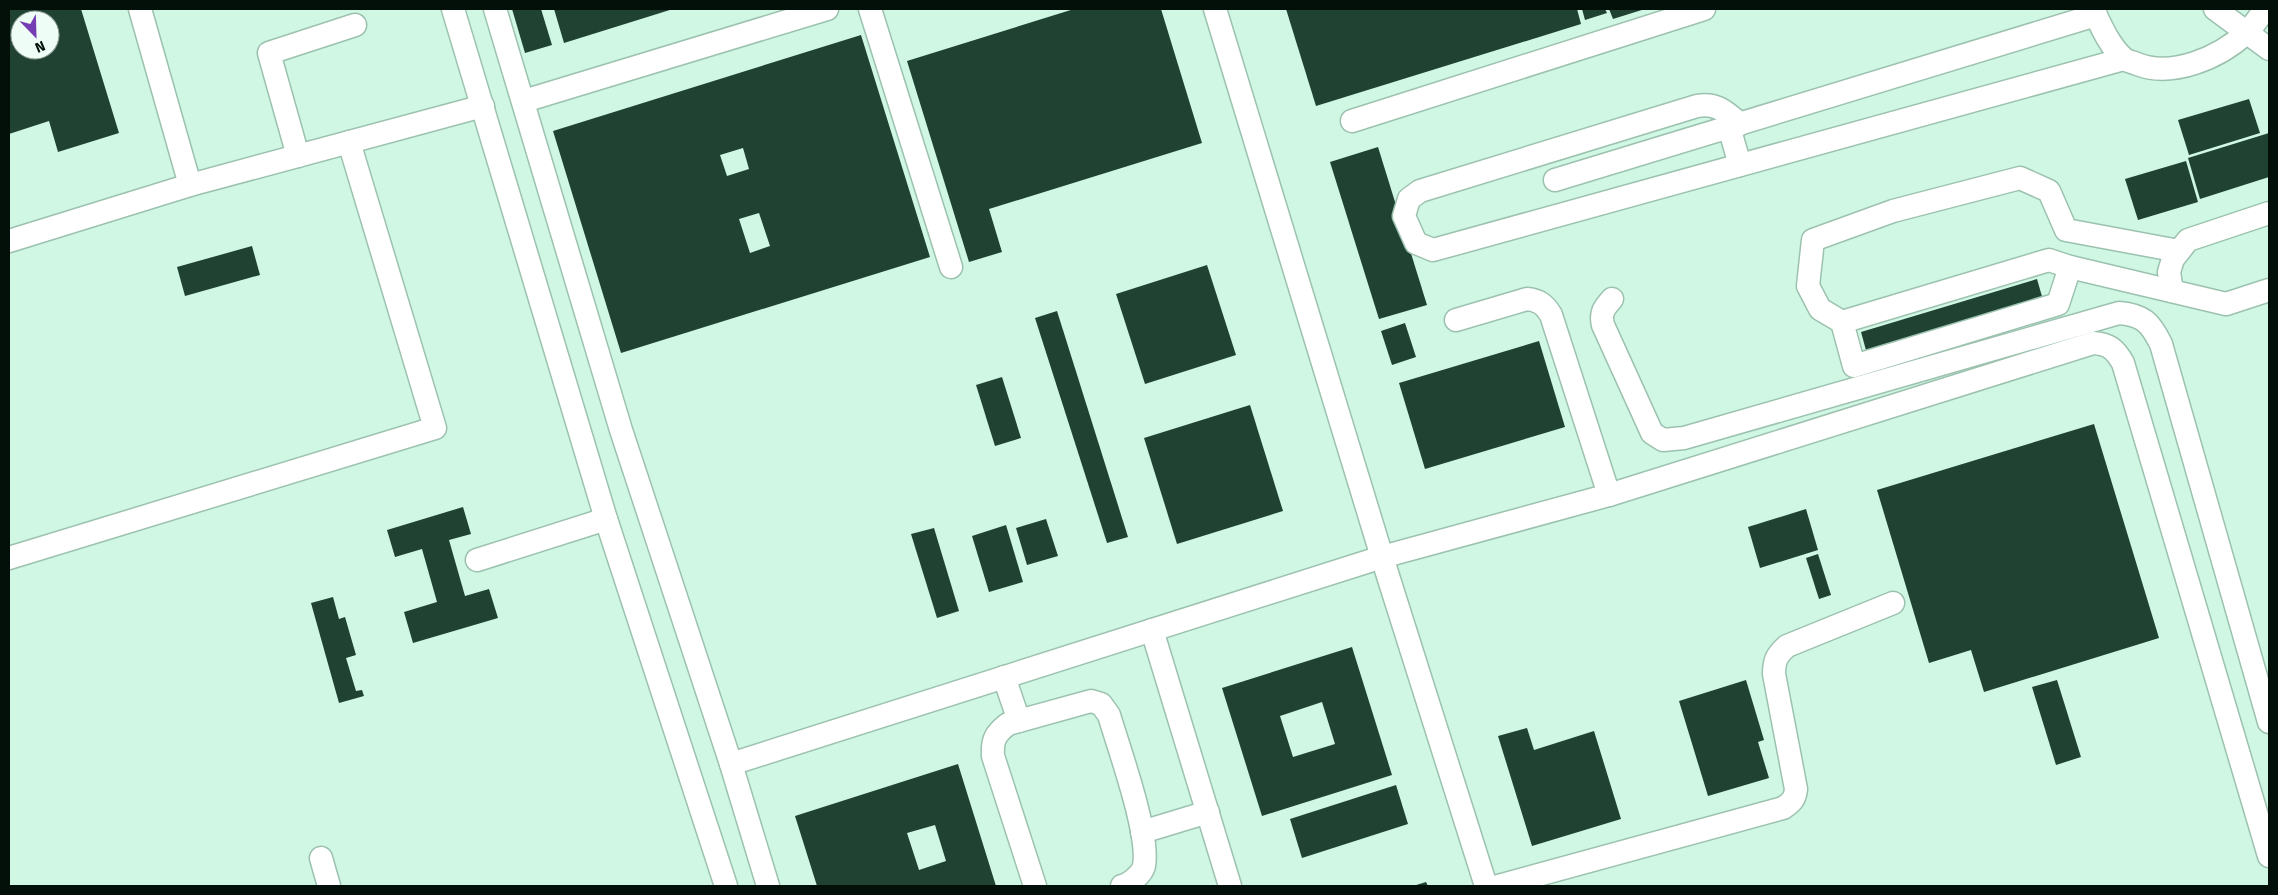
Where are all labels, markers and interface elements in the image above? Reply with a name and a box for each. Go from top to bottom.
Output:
north arrow [10,10,60,60]
text: N [32,37,47,56]

